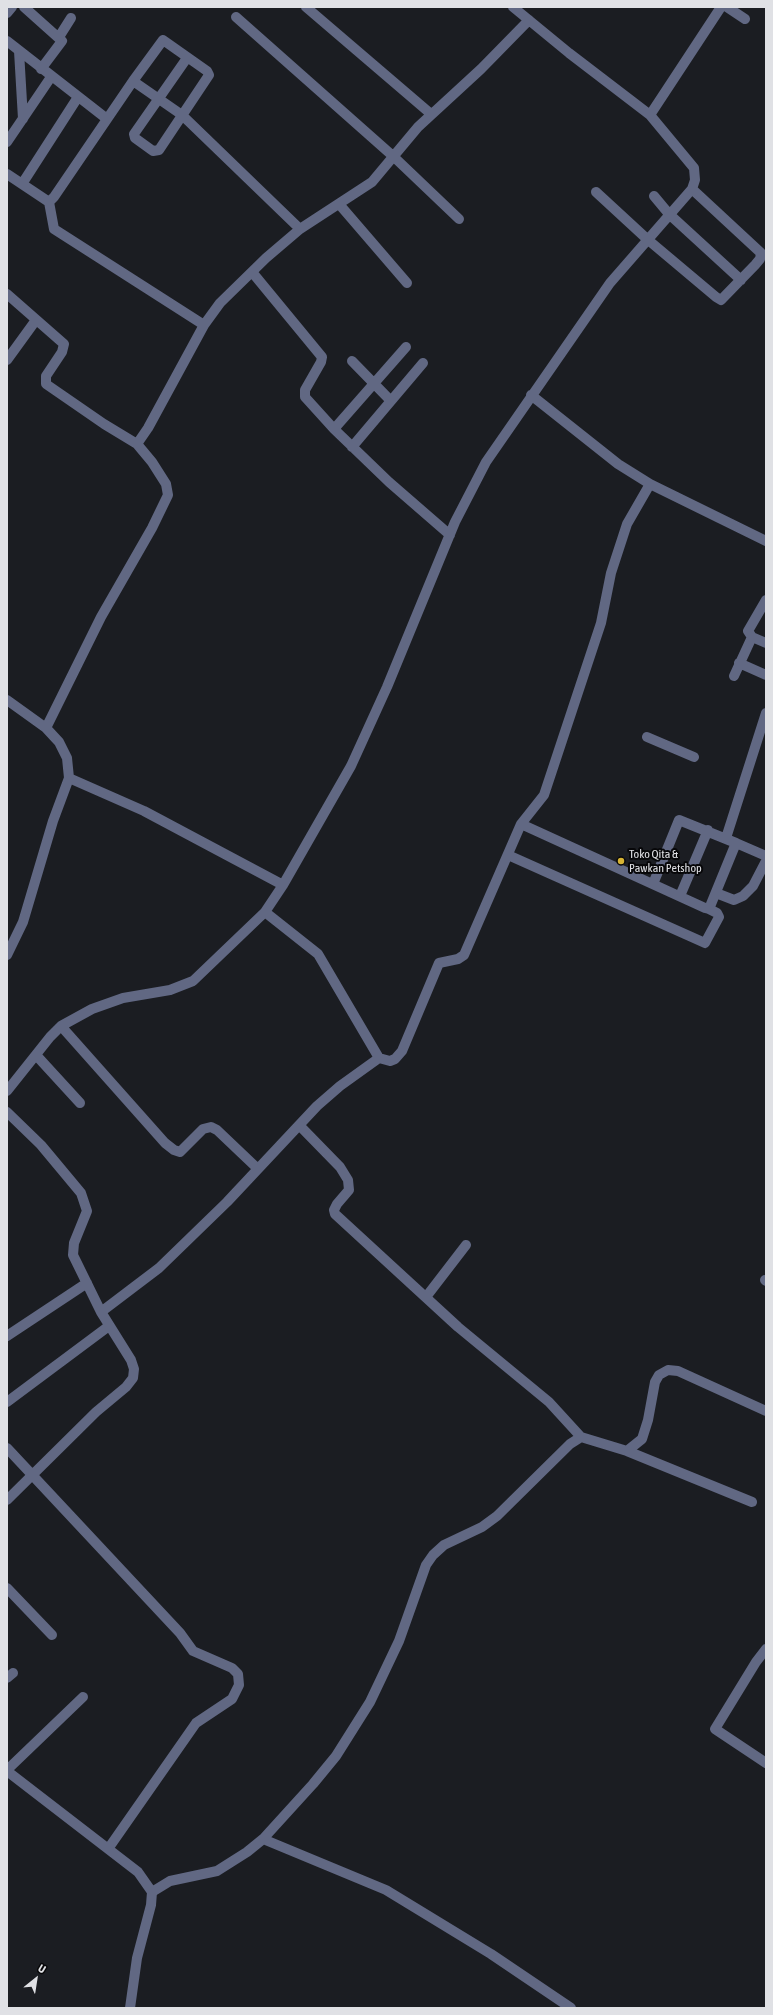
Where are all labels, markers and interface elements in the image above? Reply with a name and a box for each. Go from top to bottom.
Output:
place label: Toko Qita & Pawkan Petshop [629,847,702,875]
marker: Toko Qita & Pawkan Petshop [616,856,626,866]
north arrow [16,1959,56,1999]
text: U [36,1962,48,1975]

